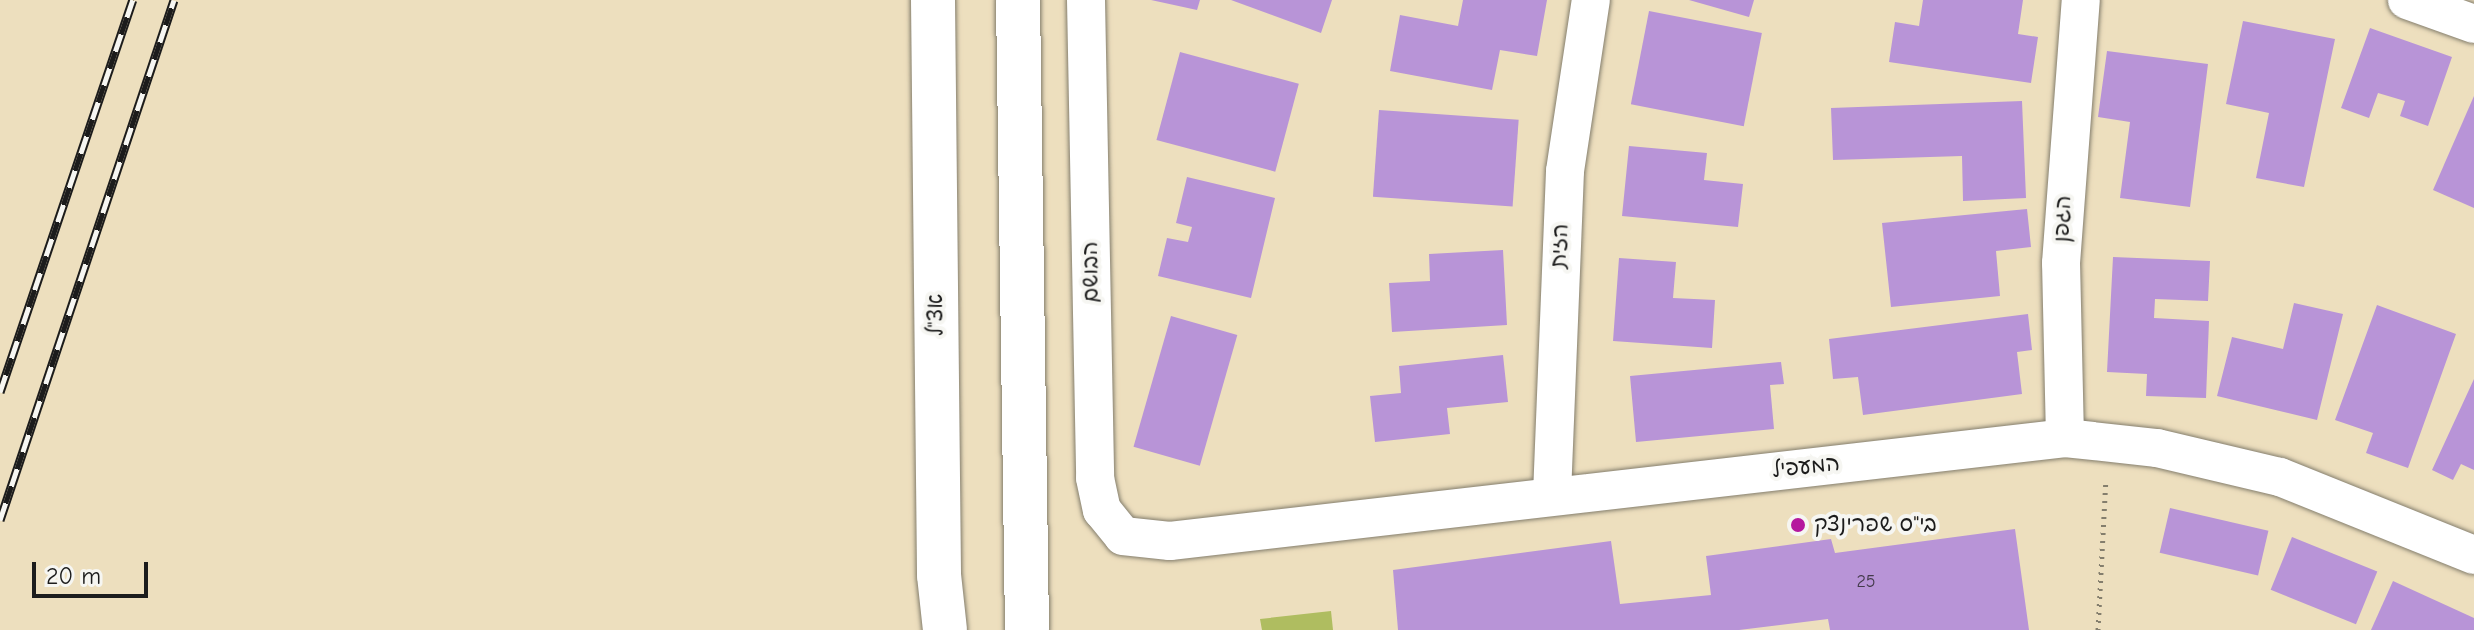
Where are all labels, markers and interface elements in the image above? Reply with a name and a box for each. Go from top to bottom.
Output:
street label: הגפן [2049,195,2077,243]
street label: הזית [1546,223,1574,269]
street label: הבושם [1077,241,1105,303]
street label: אצ"ל [922,294,950,336]
street label: המעפיל [1771,450,1841,484]
place label: בי"ס שפרינצק [1814,512,1937,538]
marker: בי"ס שפרינצק [1789,516,1807,534]
scale bar [36,546,152,596]
text: 20 m [46,562,101,590]
house number: 25 [1856,571,1876,593]

